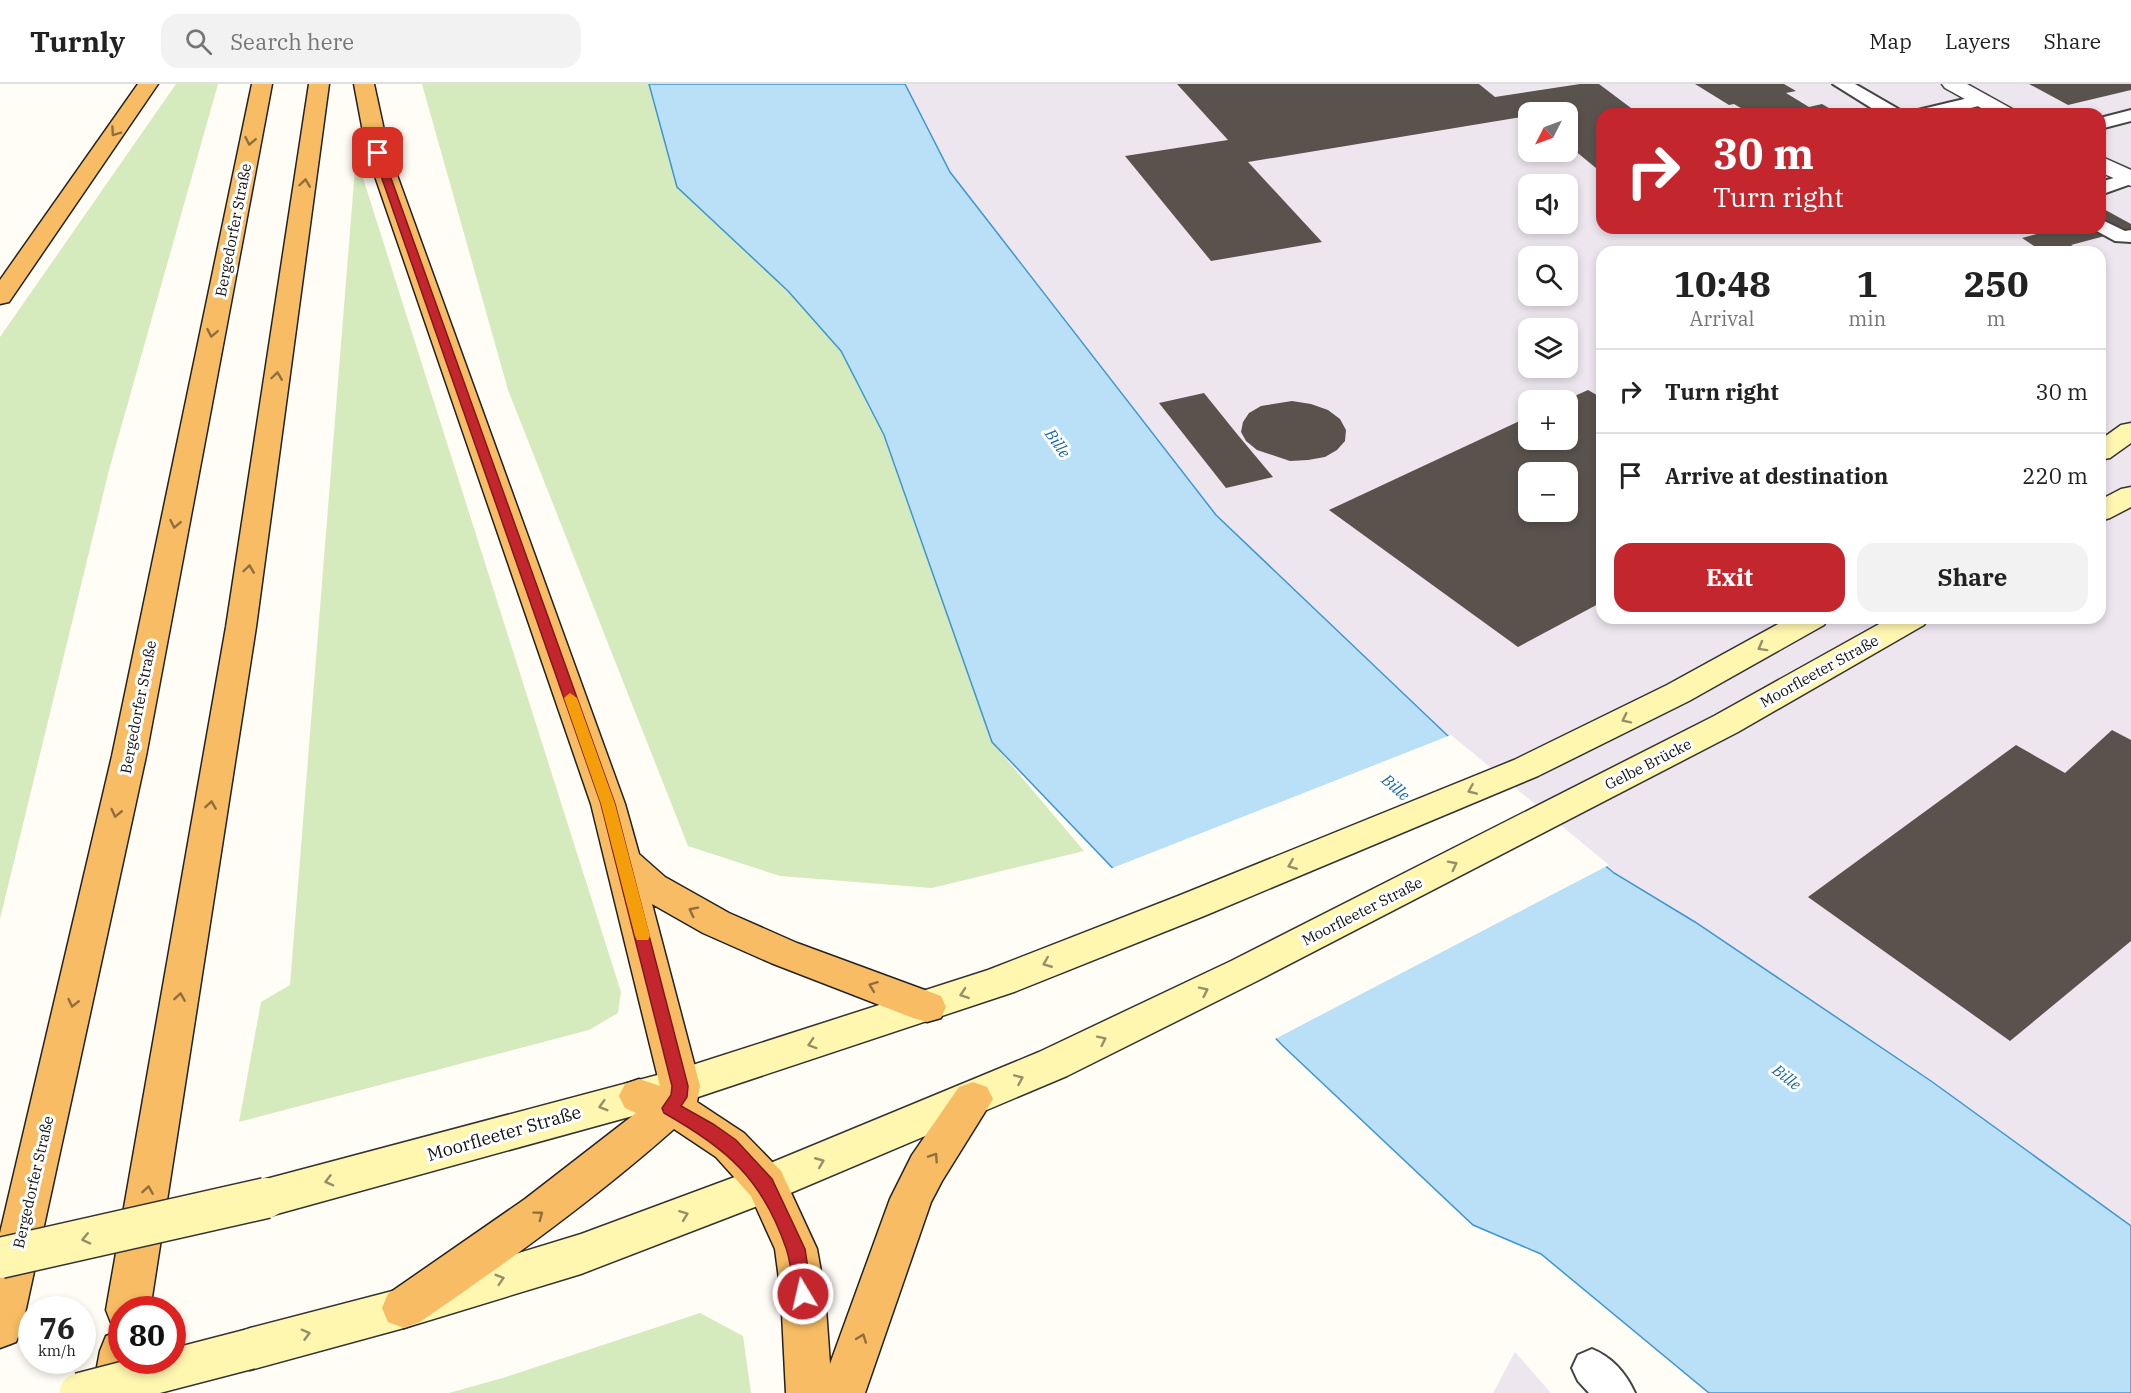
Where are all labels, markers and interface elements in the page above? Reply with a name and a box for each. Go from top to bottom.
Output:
search box [161,14,581,68]
text: Turnly [30,23,125,60]
icon: search [182,25,215,58]
text: Search here [230,27,354,56]
text: Map [1869,27,1912,55]
text: Layers [1945,27,2011,55]
text: Share [2044,27,2101,55]
north arrow [1518,102,1578,162]
map controls [1518,102,1578,522]
one-way arrow [111,125,122,136]
text: 30 m [1713,126,1814,181]
pin [352,127,403,178]
icon: right [1614,132,1692,210]
one-way arrow [244,136,257,146]
icon: arrive [361,136,394,169]
street label: Bergedorfer Straße [211,162,255,298]
button: sound [1518,174,1578,234]
one-way arrow [298,178,310,188]
text: Turn right [1713,179,1844,214]
button: search [1518,246,1578,306]
text: 10:48 [1673,260,1771,307]
text: 1 [1856,260,1878,307]
text: 250 [1964,260,2029,307]
text: Arrival [1690,305,1755,332]
text: min [1848,305,1886,332]
text: m [1987,305,2006,332]
button: layers [1518,318,1578,378]
one-way arrow [207,327,220,337]
one-way arrow [270,371,282,381]
icon: right [1614,375,1647,408]
text: Turn right [1665,377,1779,406]
text: 30 m [2036,377,2088,406]
button: + [1518,390,1578,450]
water label: Bille [1040,424,1075,461]
icon: arrive [1614,459,1647,492]
text: Arrive at destination [1665,461,1888,490]
text: 220 m [2022,461,2088,490]
button: − [1518,462,1578,522]
one-way arrow [169,519,182,529]
button: Exit [1614,543,1845,612]
button: Share [1857,543,2088,612]
one-way arrow [243,564,255,574]
street label: Moorfleeter Straße [1756,631,1882,711]
street label: Bergedorfer Straße [116,639,160,775]
one-way arrow [1757,639,1768,651]
one-way arrow [1621,711,1632,723]
street label: Gelbe Brücke [1602,734,1694,794]
water label: Bille [1377,769,1414,805]
one-way arrow [1467,783,1478,795]
one-way arrow [205,800,217,809]
one-way arrow [110,808,123,818]
one-way arrow [1287,858,1298,870]
one-way arrow [1447,860,1458,872]
street label: Moorfleeter Straße [1299,872,1425,950]
one-way arrow [688,906,699,918]
one-way arrow [1042,956,1053,968]
one-way arrow [868,981,878,994]
one-way arrow [959,986,970,999]
one-way arrow [1198,986,1209,998]
one-way arrow [173,993,185,1002]
one-way arrow [67,998,80,1008]
one-way arrow [807,1036,818,1049]
one-way arrow [1096,1036,1107,1048]
water label: Bille [1768,1059,1805,1094]
one-way arrow [1013,1074,1024,1086]
one-way arrow [598,1098,608,1111]
street label: Moorfleeter Straße [424,1100,584,1166]
street label: Bergedorfer Straße [9,1114,57,1250]
one-way arrow [927,1153,938,1164]
one-way arrow [813,1157,824,1169]
one-way arrow [324,1174,335,1186]
one-way arrow [141,1185,154,1195]
one-way arrow [678,1209,689,1222]
one-way arrow [532,1212,543,1223]
one-way arrow [81,1231,91,1244]
position arrow [771,1262,835,1326]
one-way arrow [494,1274,505,1286]
speed limit sign: 80 [108,1296,186,1374]
text: 76 [39,1308,75,1347]
one-way arrow [300,1329,311,1341]
one-way arrow [855,1333,868,1344]
text: km/h [38,1341,76,1360]

